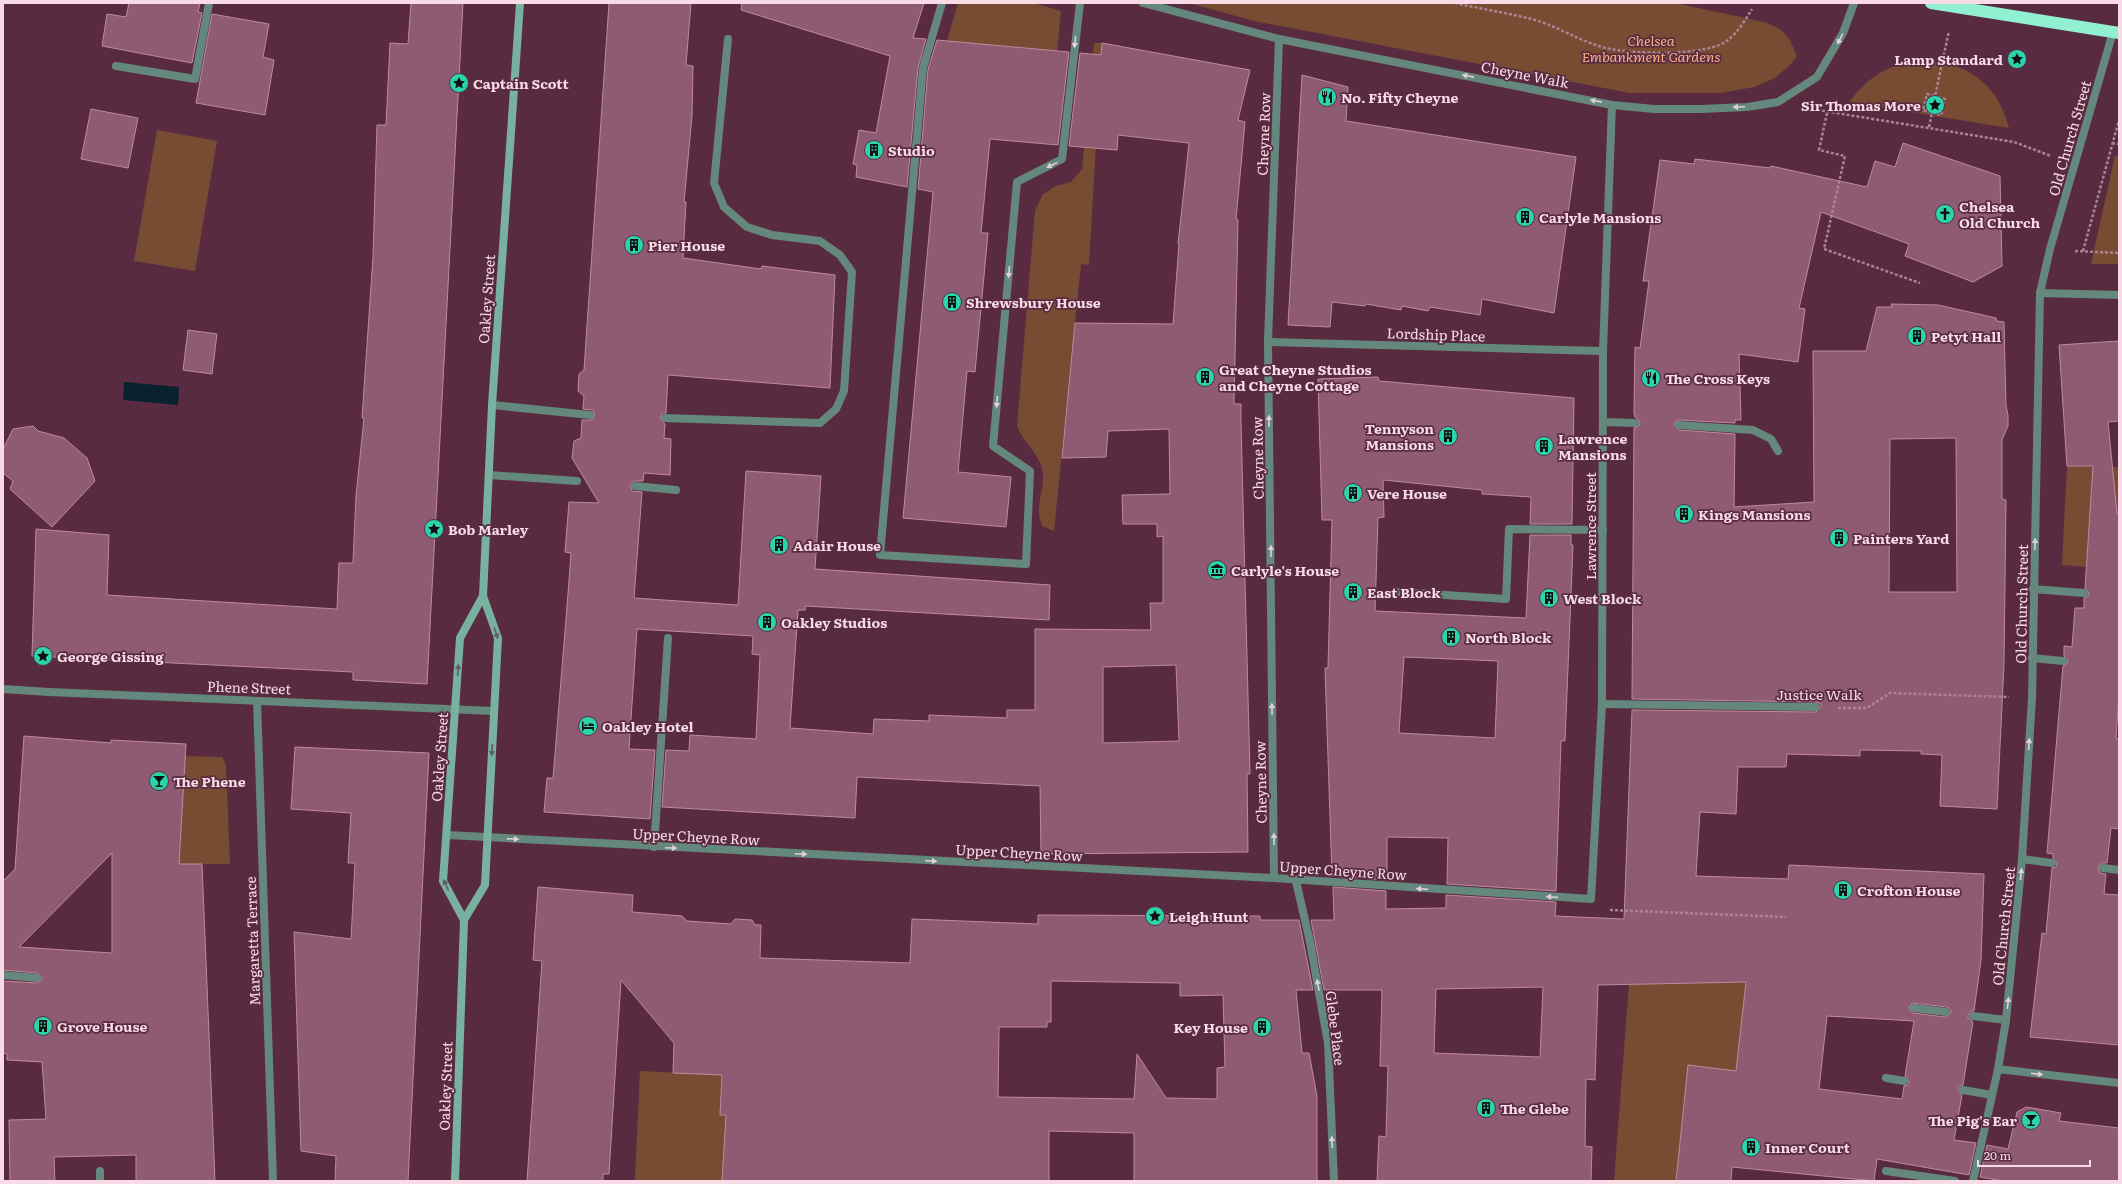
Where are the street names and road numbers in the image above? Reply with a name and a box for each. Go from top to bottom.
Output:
street label: Cheyne Walk [1479,56,1571,92]
street label: Old Church Street [2043,78,2095,198]
street label: Cheyne Row [1252,92,1274,176]
street label: Oakley Street [473,253,499,344]
street label: Lordship Place [1386,322,1486,346]
street label: Cheyne Row [1246,416,1268,500]
street label: Lawrence Street [1580,472,1600,580]
street label: Old Church Street [2010,544,2032,664]
street label: Phene Street [207,676,292,698]
street label: Justice Walk [1776,684,1862,704]
street label: Oakley Street [426,711,452,802]
street label: Cheyne Row [1249,740,1271,824]
street label: Upper Cheyne Row [632,823,760,849]
street label: Upper Cheyne Row [955,839,1083,865]
street label: Upper Cheyne Row [1279,856,1407,884]
street label: Old Church Street [1987,865,2019,986]
street label: Margaretta Terrace [240,876,264,1006]
street label: Glebe Place [1321,989,1351,1067]
street label: Oakley Street [433,1041,457,1131]

